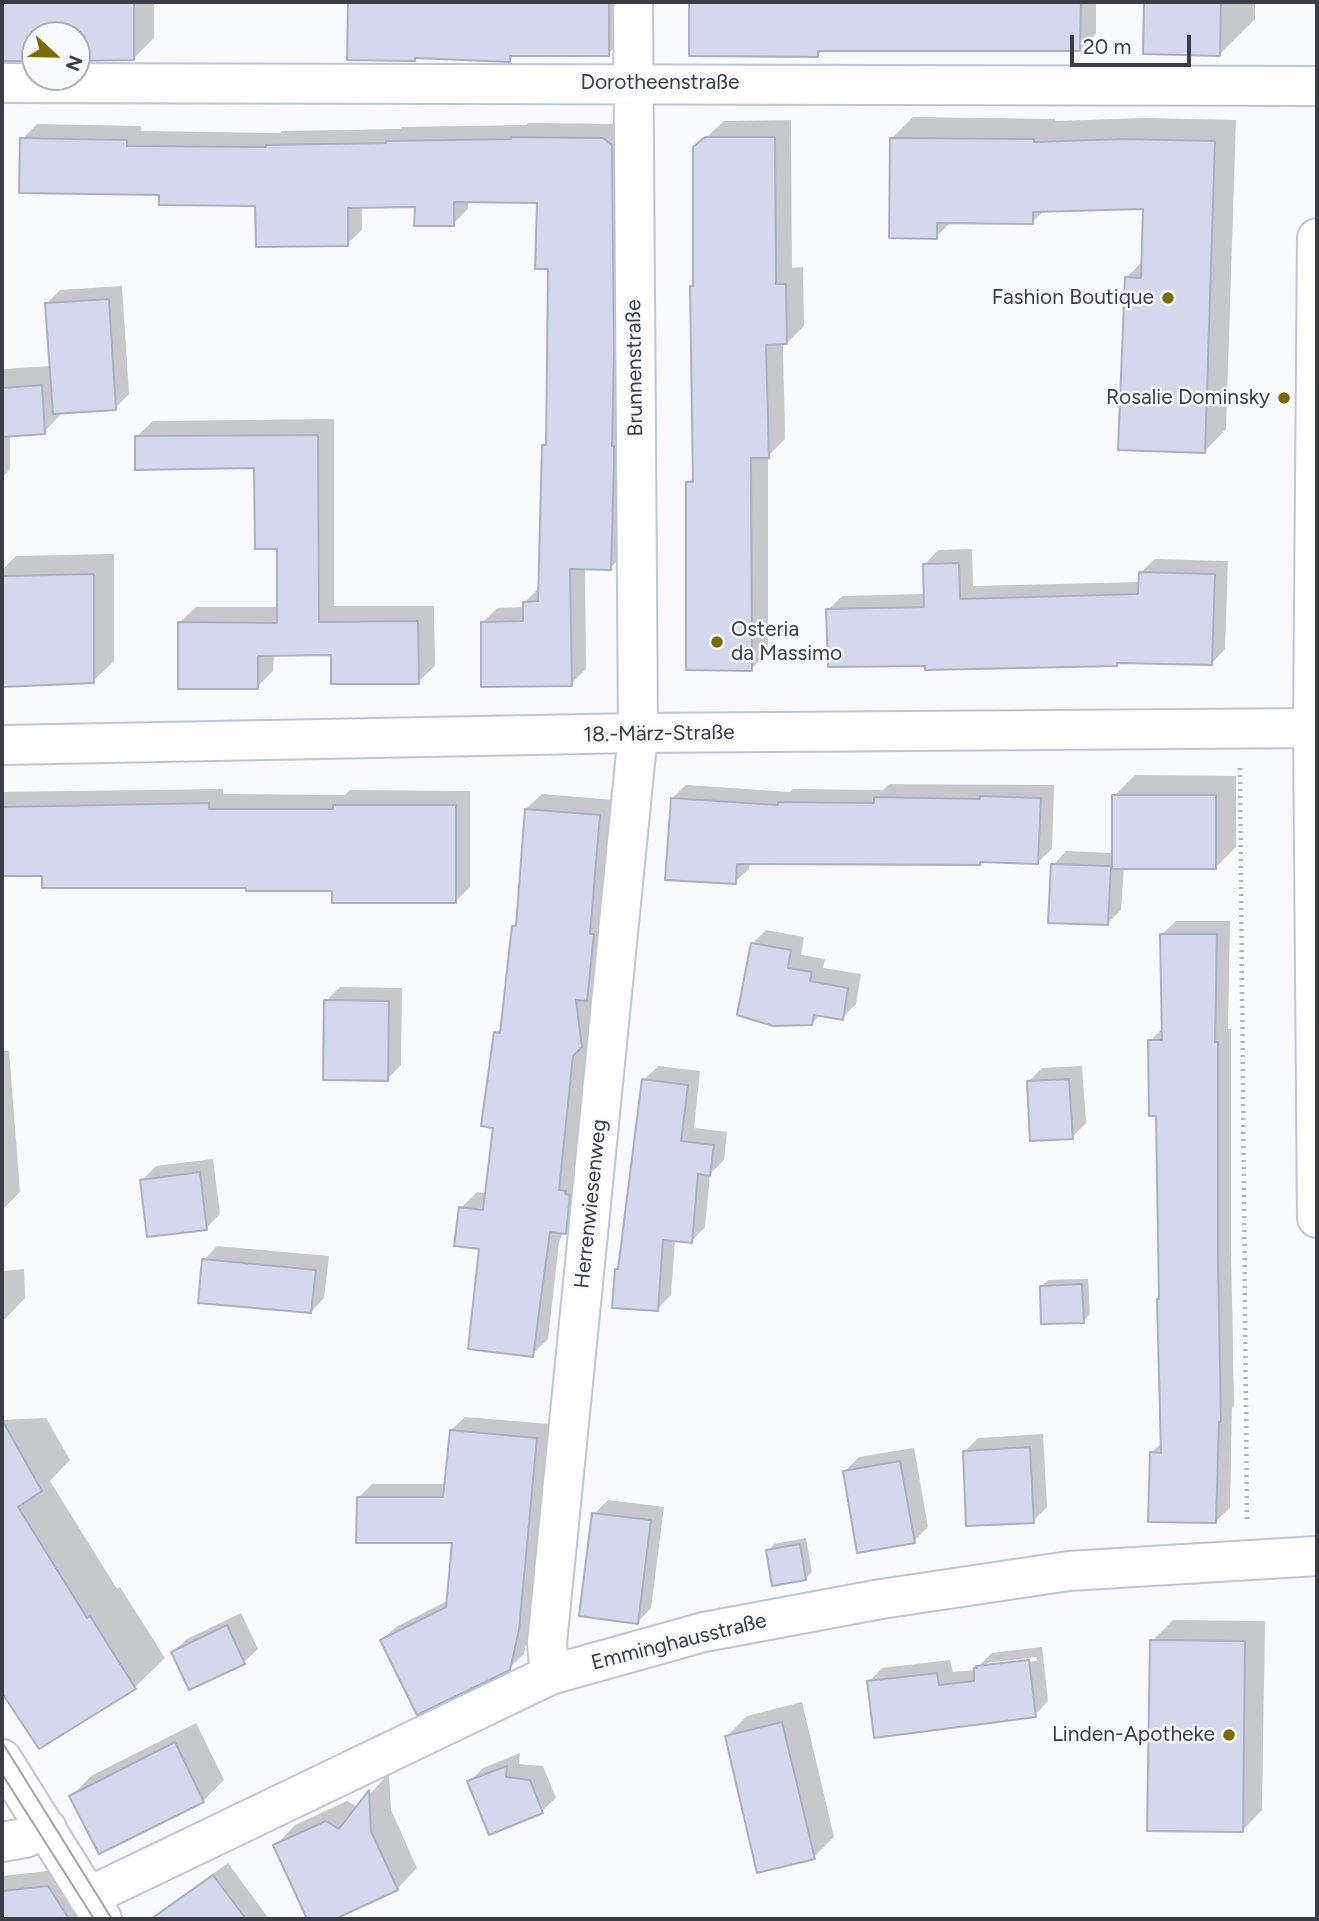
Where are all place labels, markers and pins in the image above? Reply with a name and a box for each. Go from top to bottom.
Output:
place label: Fashion Boutique [992,285,1154,311]
marker: Fashion Boutique [1160,290,1176,306]
place label: Rosalie Dominsky [1106,385,1270,411]
marker: Rosalie Dominsky [1276,390,1292,406]
place label: Osteria da Massimo [731,617,842,667]
marker: Osteria da Massimo [709,634,725,650]
place label: Linden-Apotheke [1052,1722,1215,1748]
marker: Linden-Apotheke [1221,1727,1237,1743]

